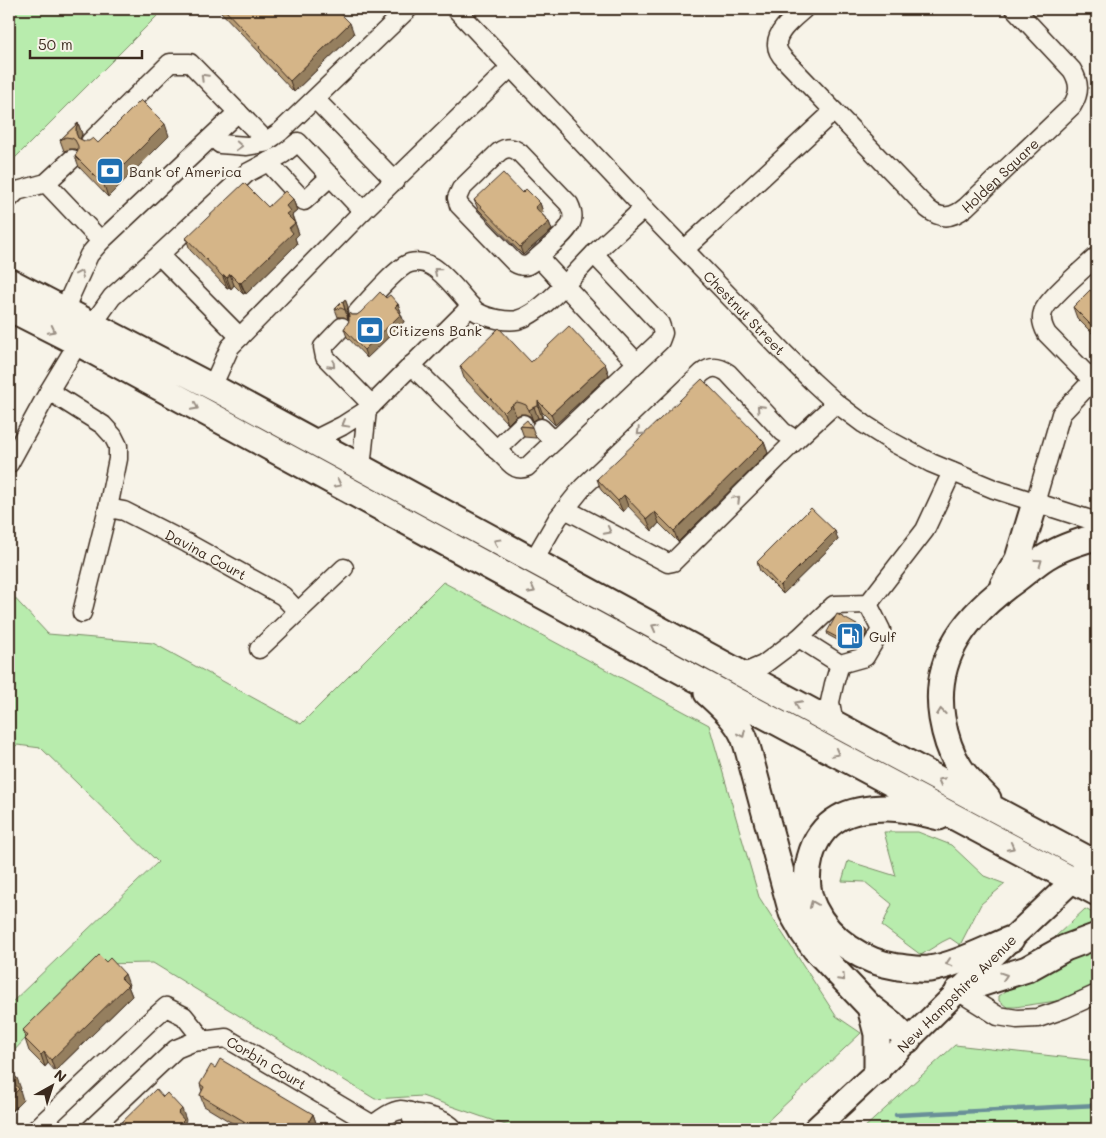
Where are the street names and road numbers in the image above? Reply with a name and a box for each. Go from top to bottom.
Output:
street label: Holden Square [957,133,1043,217]
street label: Chestnut Street [700,266,790,359]
street label: Davina Court [162,524,250,584]
street label: New Hampshire Avenue [892,930,1020,1056]
street label: Corbin Court [223,1031,311,1093]

